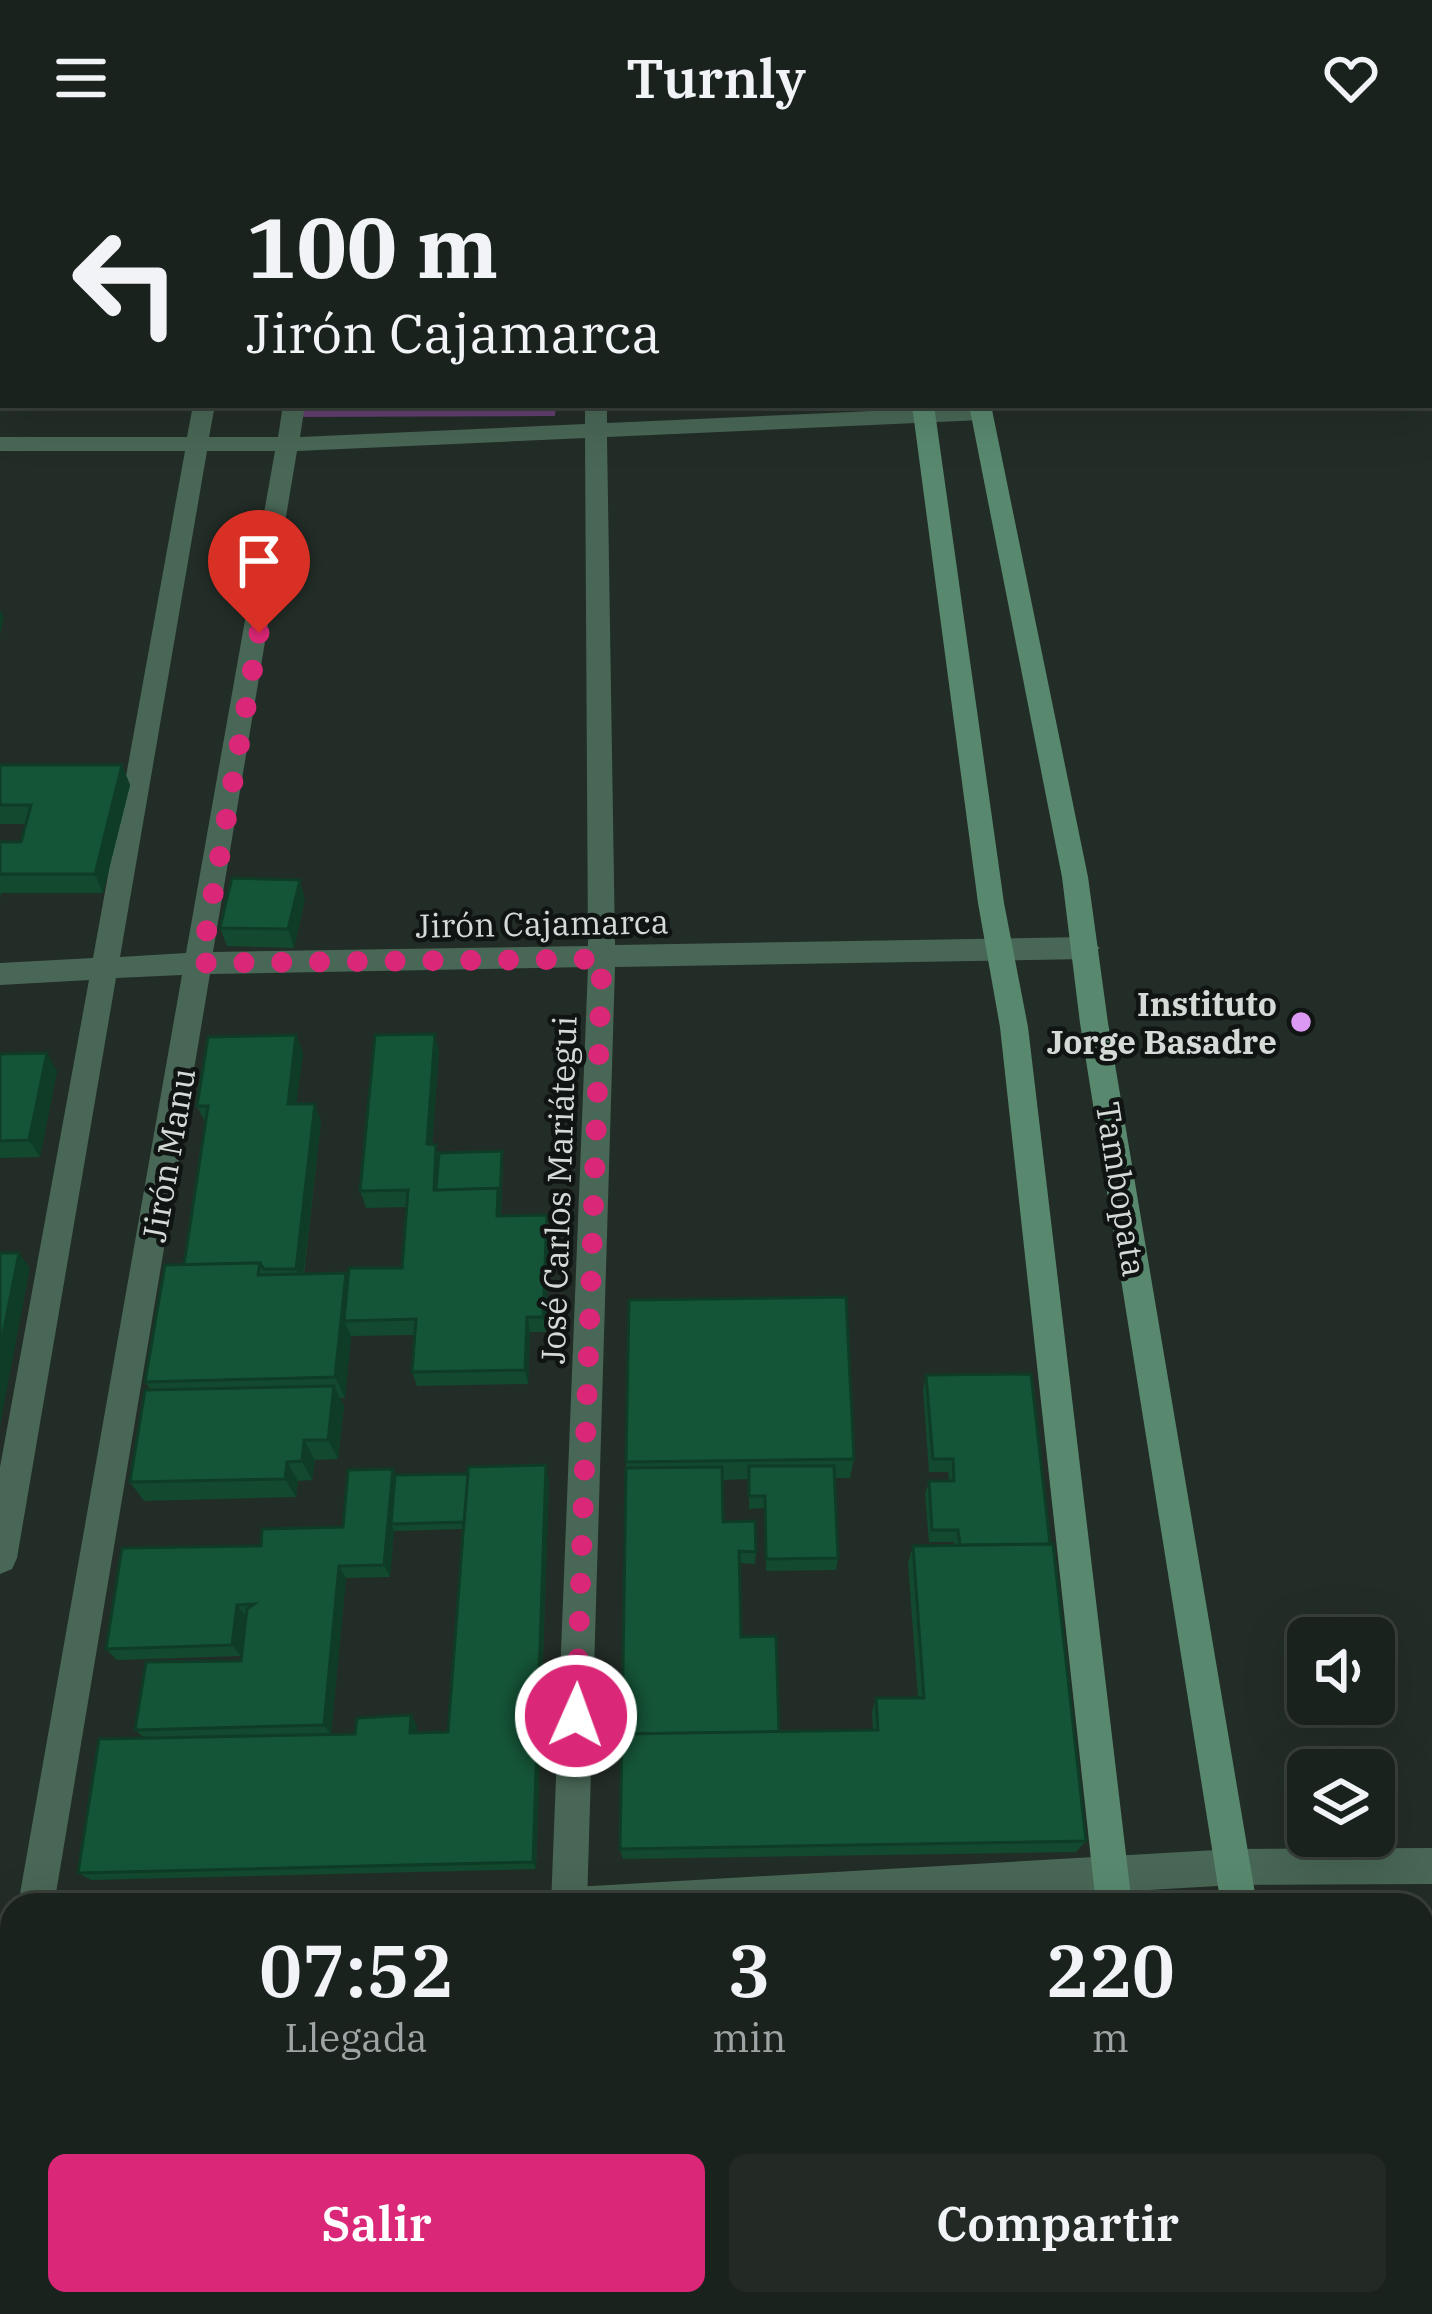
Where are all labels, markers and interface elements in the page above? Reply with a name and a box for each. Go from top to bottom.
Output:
text: Turnly [626,43,806,113]
icon: menu [48,45,114,111]
icon: heart [1318,45,1384,111]
text: 100 m [246,192,498,301]
icon: left [48,204,204,360]
text: Jirón Cajamarca [246,298,661,368]
pin [208,510,310,633]
icon: arrive [226,528,292,594]
street label: Jirón Cajamarca [415,899,669,947]
place label: Instituto Jorge Basadre [1047,982,1277,1063]
marker: Instituto Jorge Basadre [1288,1009,1314,1035]
street label: José Carlos Mariátegui [530,1015,586,1365]
street label: Jirón Manu [132,1065,204,1245]
street label: Tambopata [1087,1099,1157,1279]
map controls [1287,1617,1395,1857]
button: sound [1287,1617,1395,1725]
position arrow [513,1653,639,1779]
button: layers [1287,1749,1395,1857]
text: 07:52 [259,1923,453,2017]
text: 3 [728,1923,771,2017]
text: 220 [1045,1923,1175,2017]
text: Llegada [284,2012,428,2063]
text: min [712,2012,787,2063]
text: m [1092,2012,1129,2063]
button: Salir [48,2154,705,2292]
button: Compartir [729,2154,1386,2292]

